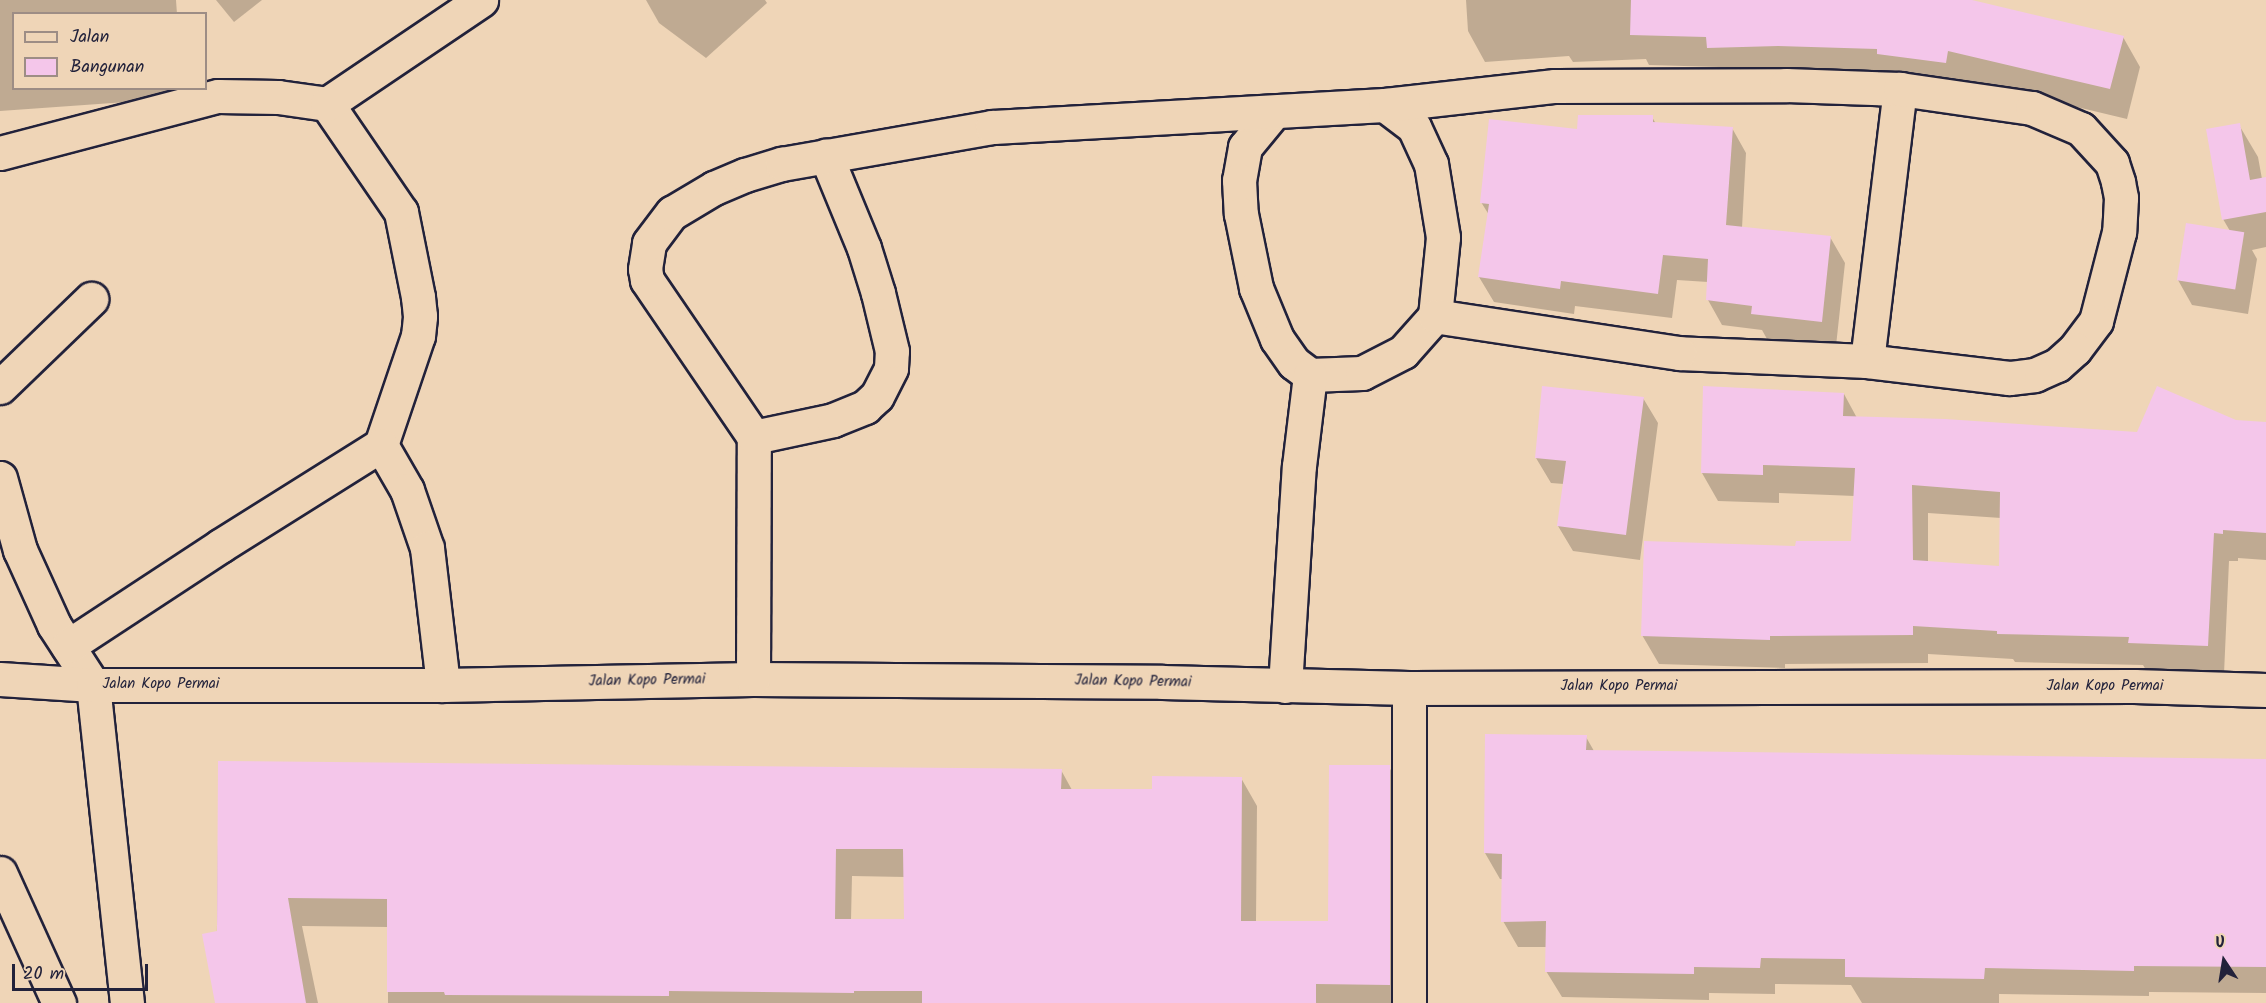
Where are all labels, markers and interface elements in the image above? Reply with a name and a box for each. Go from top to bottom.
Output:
legend [12,12,207,90]
text: Jalan [70,23,109,52]
text: Bangunan [70,53,144,82]
street label: Jalan Kopo Permai [588,671,706,691]
street label: Jalan Kopo Permai [1074,672,1192,692]
street label: Jalan Kopo Permai [103,676,219,694]
street label: Jalan Kopo Permai [1561,678,1677,696]
street label: Jalan Kopo Permai [2047,678,2163,696]
text: U [2213,930,2227,956]
north arrow [2194,931,2254,991]
scale bar [15,952,152,990]
text: 20 m [23,960,64,989]

